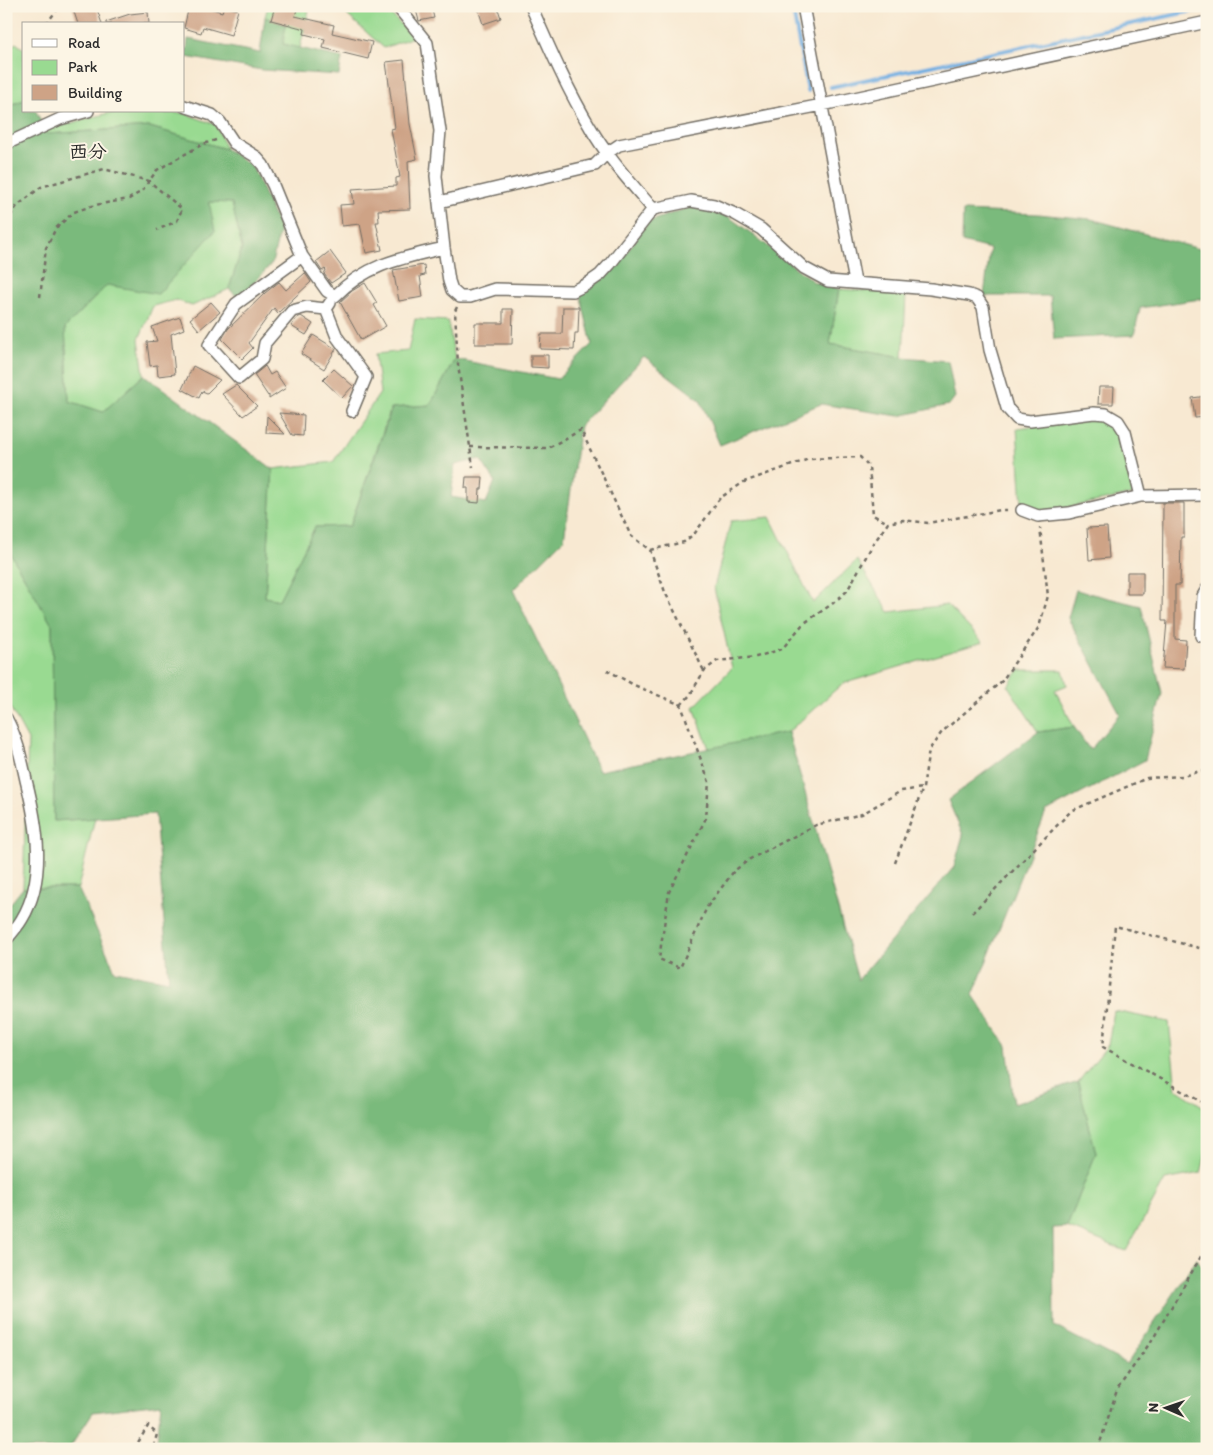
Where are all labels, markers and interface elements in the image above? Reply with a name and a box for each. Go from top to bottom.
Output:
legend [22,22,185,112]
text: Road [68,34,101,52]
text: Park [68,58,98,76]
text: Building [68,84,122,102]
district label: 西分 [69,140,107,163]
north arrow [1140,1382,1190,1432]
text: N [1145,1403,1162,1413]

